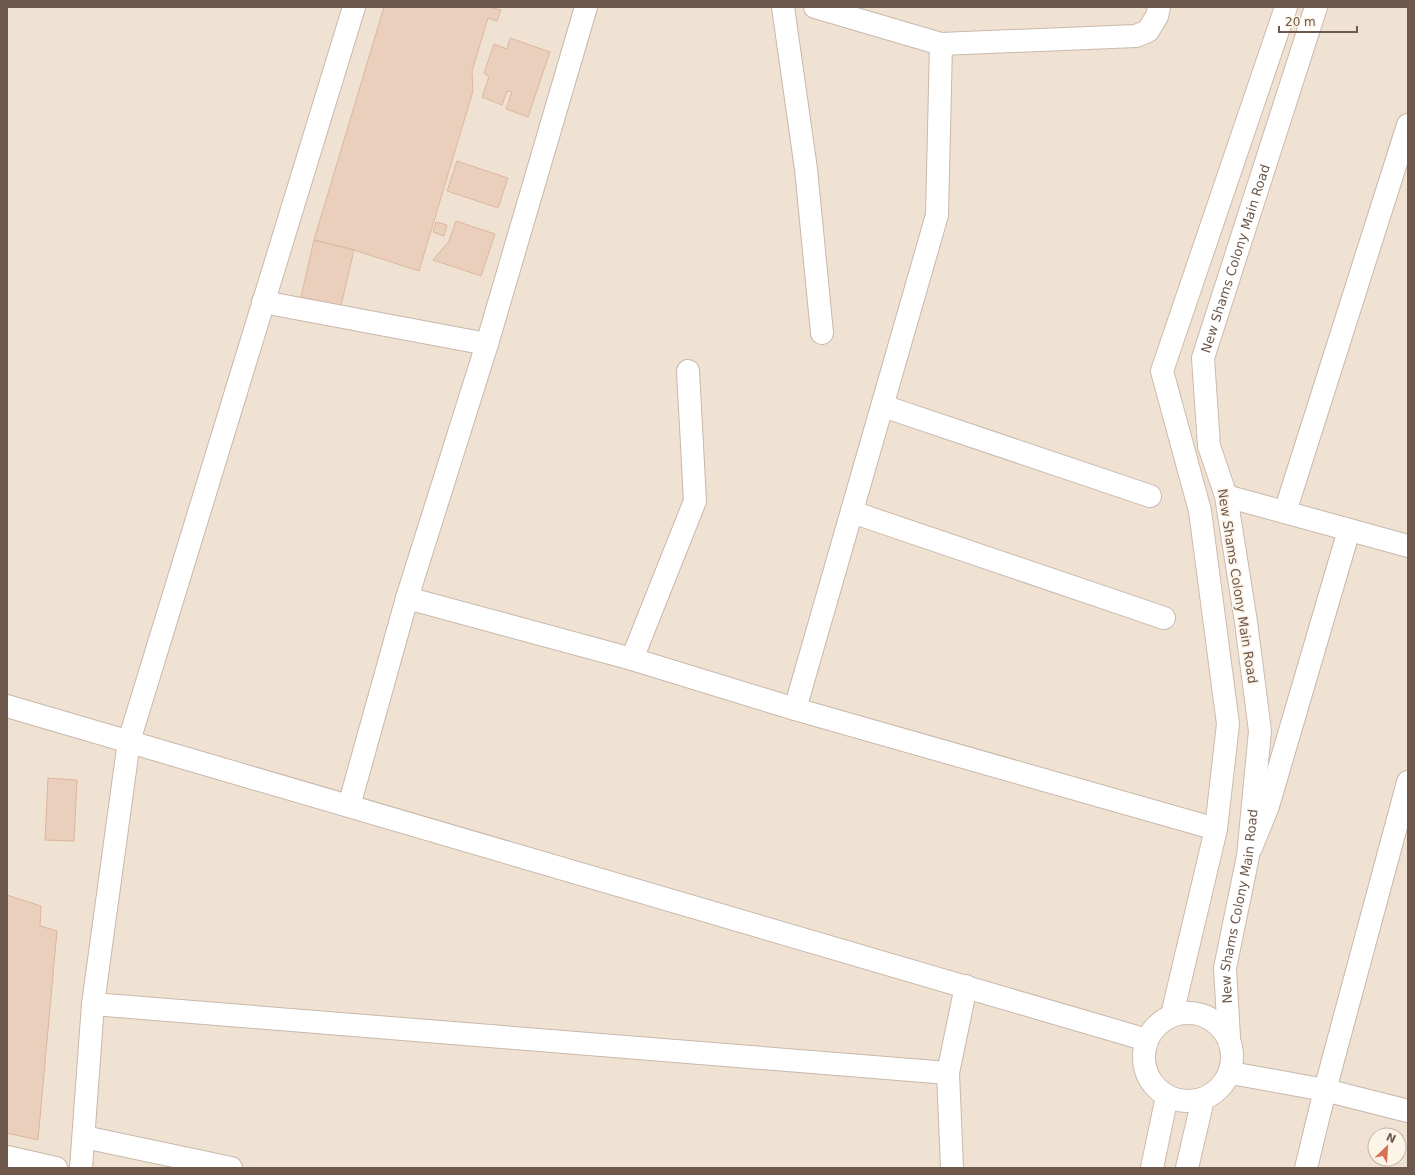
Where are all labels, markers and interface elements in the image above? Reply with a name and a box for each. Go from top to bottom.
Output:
scale bar [1279,8,1357,34]
text: 20 m [1285,15,1316,29]
street label: New Shams Colony Main Road [1198,163,1273,355]
street label: New Shams Colony Main Road [1215,488,1260,685]
street label: New Shams Colony Main Road [1218,808,1260,1004]
north arrow [1367,1127,1407,1167]
text: N [1384,1131,1398,1146]

